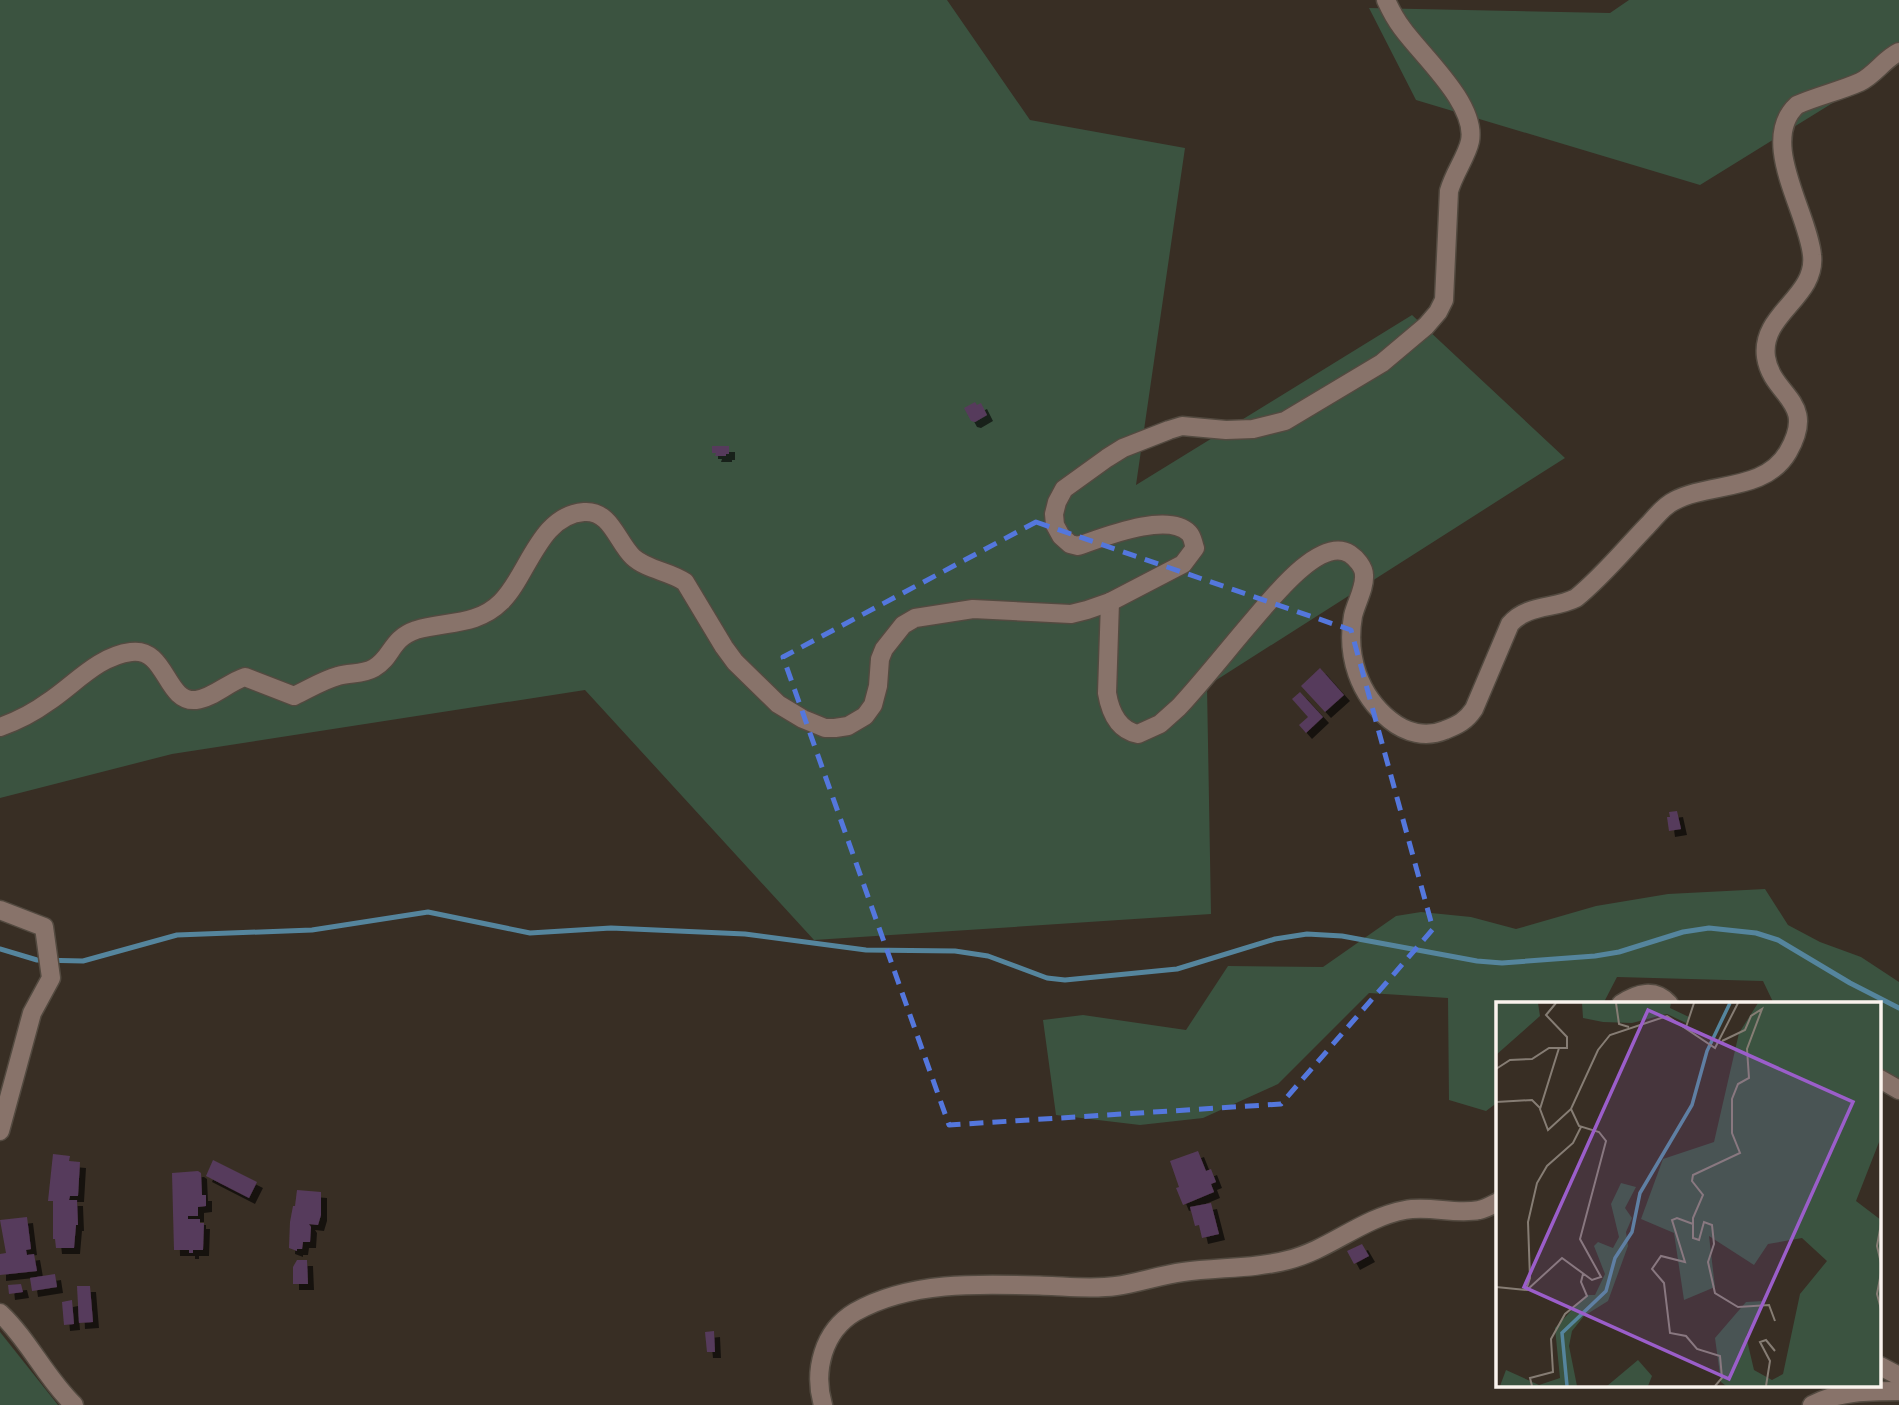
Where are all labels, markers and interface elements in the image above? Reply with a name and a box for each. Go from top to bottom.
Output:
inset map [1496,1002,1882,1388]

